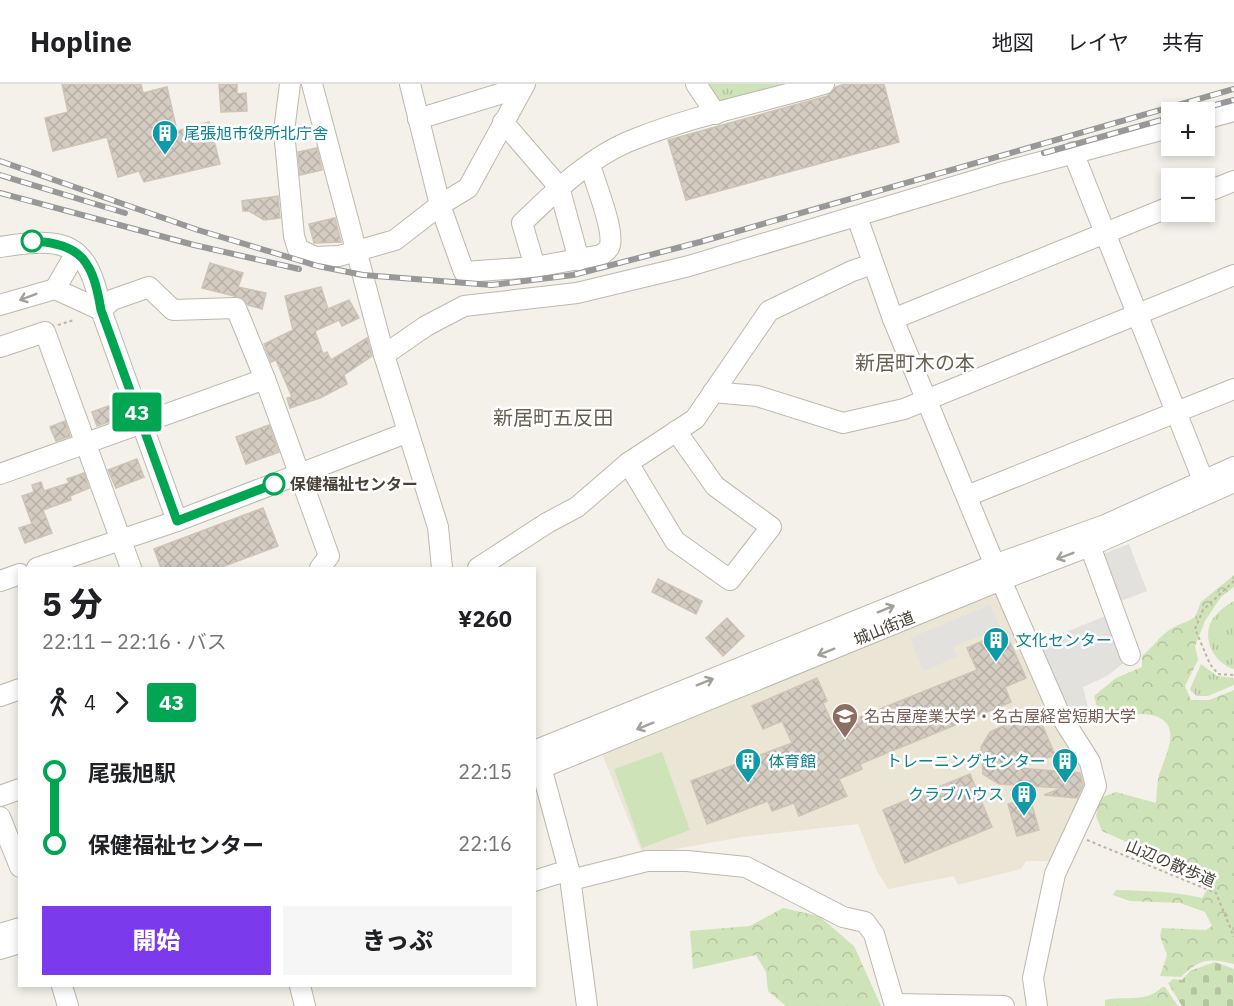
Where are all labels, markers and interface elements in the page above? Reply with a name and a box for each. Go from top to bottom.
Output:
text: Hopline [30,23,132,60]
text: 地図 [992,28,1034,56]
text: レイヤ [1067,28,1129,56]
text: 共有 [1162,28,1204,56]
map controls [1161,102,1215,222]
button: + [1161,102,1215,156]
building icon: 尾張旭市役所北庁舎 [150,118,180,156]
place label: 尾張旭市役所北庁舎 [184,123,328,143]
button: − [1161,168,1215,222]
unlabelled marker [21,230,43,252]
one-way arrow [19,292,37,303]
district label: 新居町木の本 [855,349,975,376]
line badge: 43 [110,392,164,432]
text: 43 [124,398,150,426]
district label: 新居町五反田 [493,404,613,431]
marker: 保健福祉センター [263,473,285,495]
place label: 保健福祉センター [290,474,418,494]
one-way arrow [1056,551,1075,562]
text: 5 分 [42,582,103,625]
one-way arrow [876,603,895,614]
text: ¥260 [458,604,512,633]
street label: 城山街道 [851,607,917,649]
building icon: 文化センター [981,625,1011,663]
text: 22:11 – 22:16 · バス [42,628,227,655]
place label: 文化センター [1016,630,1112,650]
one-way arrow [817,647,835,658]
one-way arrow [695,676,714,687]
icon: walk [42,686,75,719]
icon: forward [105,686,138,719]
text: 43 [159,688,184,716]
text: 4 [84,689,96,716]
school or university icon: 名古屋産業大学・名古屋経営短期大学 [830,701,860,739]
place label: 名古屋産業大学・名古屋経営短期大学 [864,706,1136,726]
one-way arrow [637,721,655,732]
building icon: 体育館 [733,746,763,784]
building icon: トレーニングセンター [1050,746,1080,784]
place label: 体育館 [768,751,816,771]
place label: トレーニングセンター [886,751,1046,771]
text: 尾張旭駅 [88,758,176,787]
text: 22:15 [458,758,512,785]
building icon: クラブハウス [1009,779,1039,817]
place label: クラブハウス [908,784,1004,804]
text: 保健福祉センター [88,830,264,859]
text: 22:16 [458,830,512,857]
street label: 山辺の散歩道 [1123,835,1219,891]
button: 開始 [42,906,271,975]
button: きっぷ [283,906,512,975]

